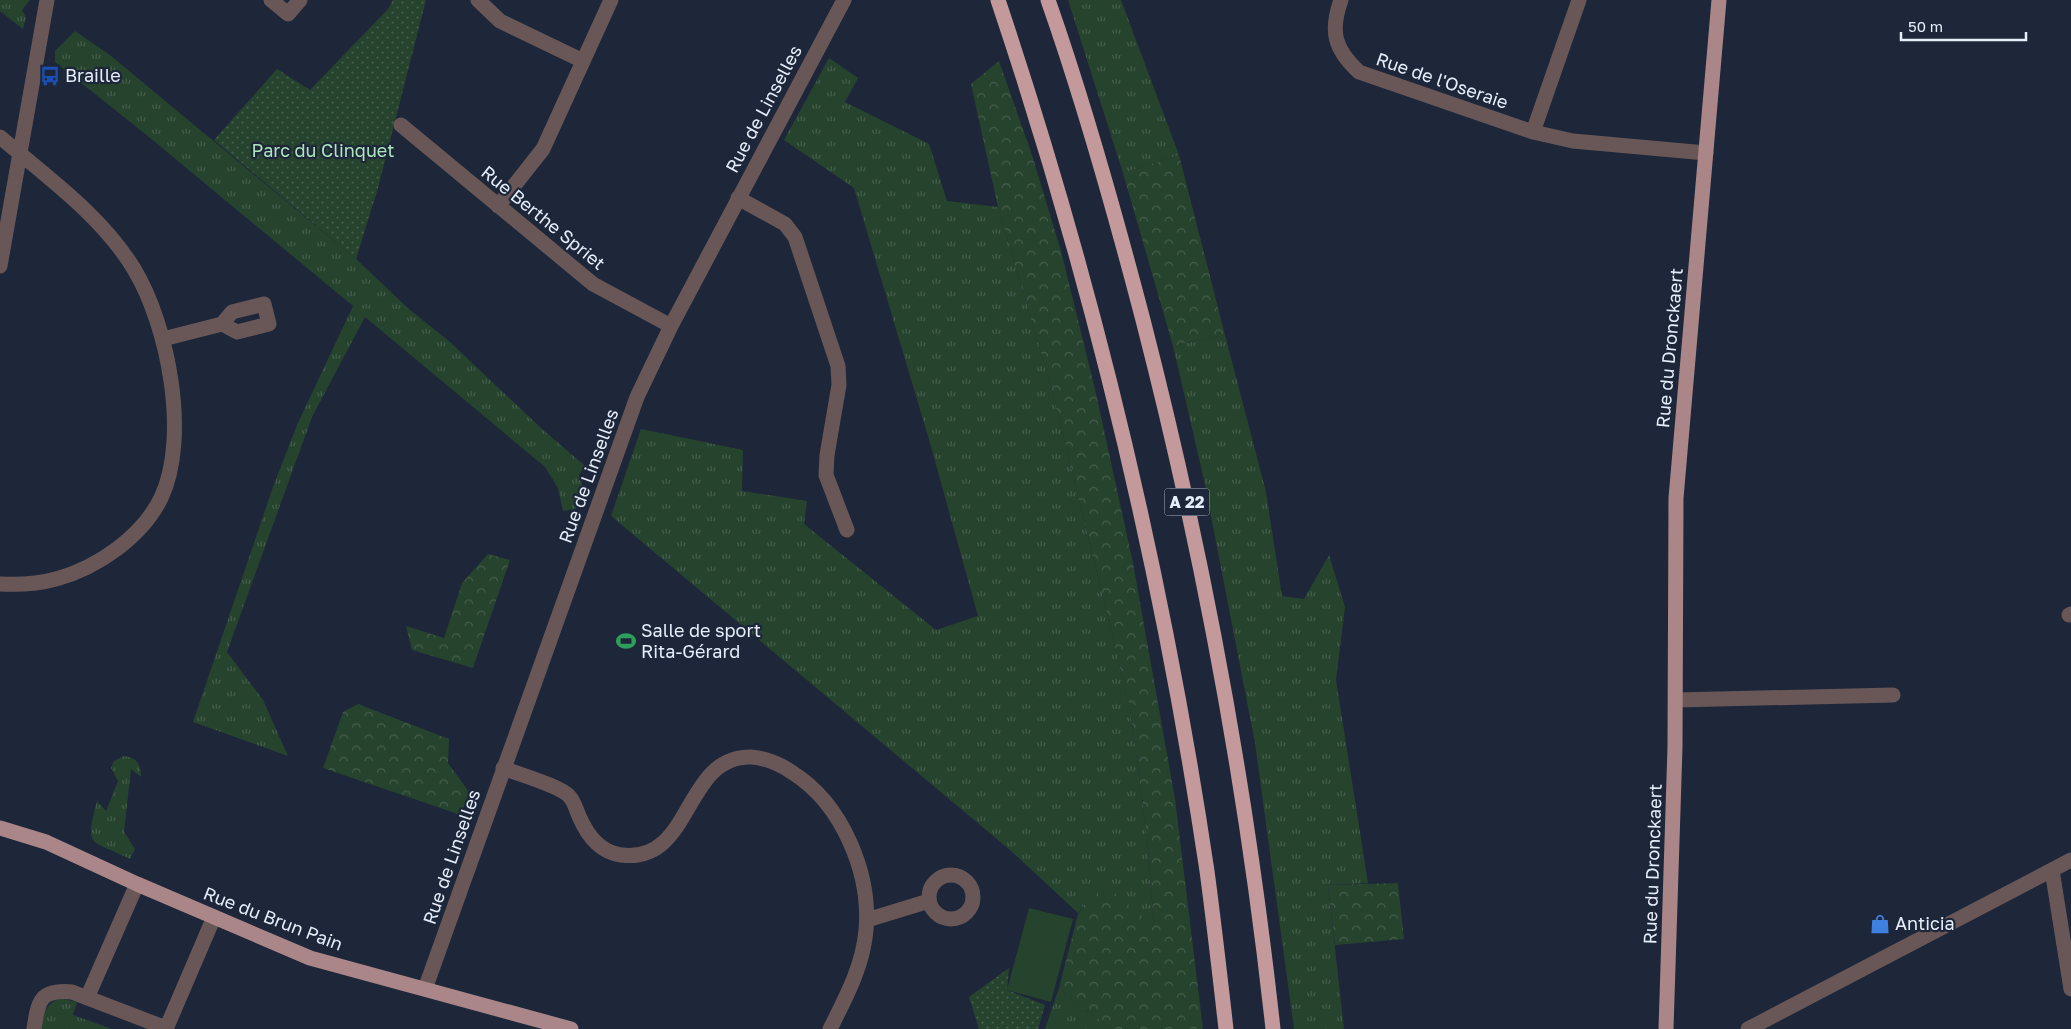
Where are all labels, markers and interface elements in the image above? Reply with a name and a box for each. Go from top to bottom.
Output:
scale bar [1901,10,2026,42]
text: 50 m [1908,17,1943,35]
street label: Rue de Linselles [720,41,806,176]
street label: Rue de l'Oseraie [1373,47,1511,113]
place label: Braille [65,64,121,86]
bus stop icon: Braille [39,65,61,87]
park label: Parc du Clinquet [252,139,394,161]
street label: Rue Berthe Spriet [477,161,610,274]
street label: Rue du Dronckaert [1651,267,1687,429]
street label: Rue de Linselles [554,406,623,546]
road number: A 22 [1164,488,1210,516]
place label: Salle de sport Rita-Gérard [641,619,761,662]
sports icon: Salle de sport Rita-Gérard [615,630,637,652]
street label: Rue du Dronckaert [1638,783,1666,945]
street label: Rue de Linselles [418,786,484,927]
street label: Rue du Brun Pain [201,881,346,955]
place label: Anticia [1895,912,1955,934]
shop icon: Anticia [1869,913,1891,935]

